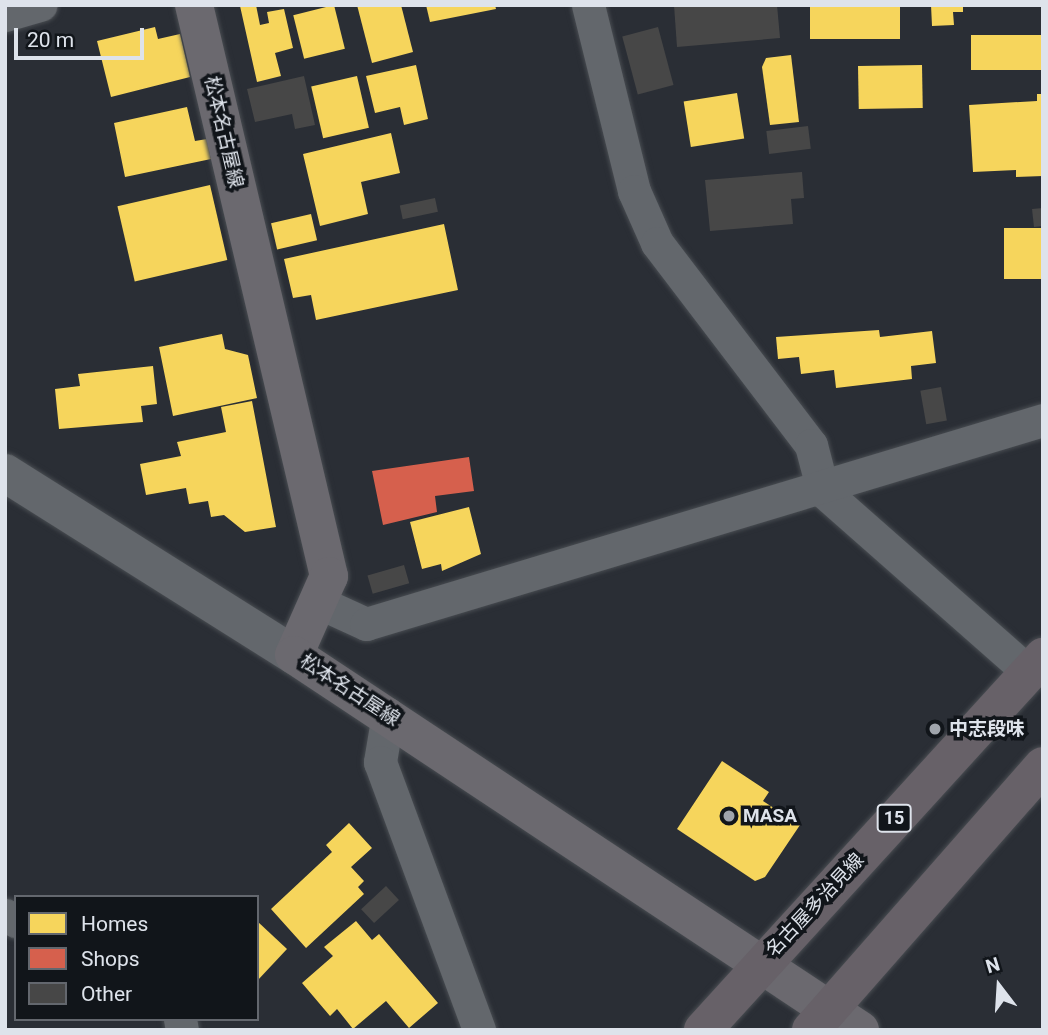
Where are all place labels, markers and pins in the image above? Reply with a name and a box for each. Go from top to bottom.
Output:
place label: 中志段味 [949,718,1025,740]
marker: 中志段味 [927,721,943,737]
place label: MASA [743,805,797,827]
marker: MASA [721,808,737,824]

